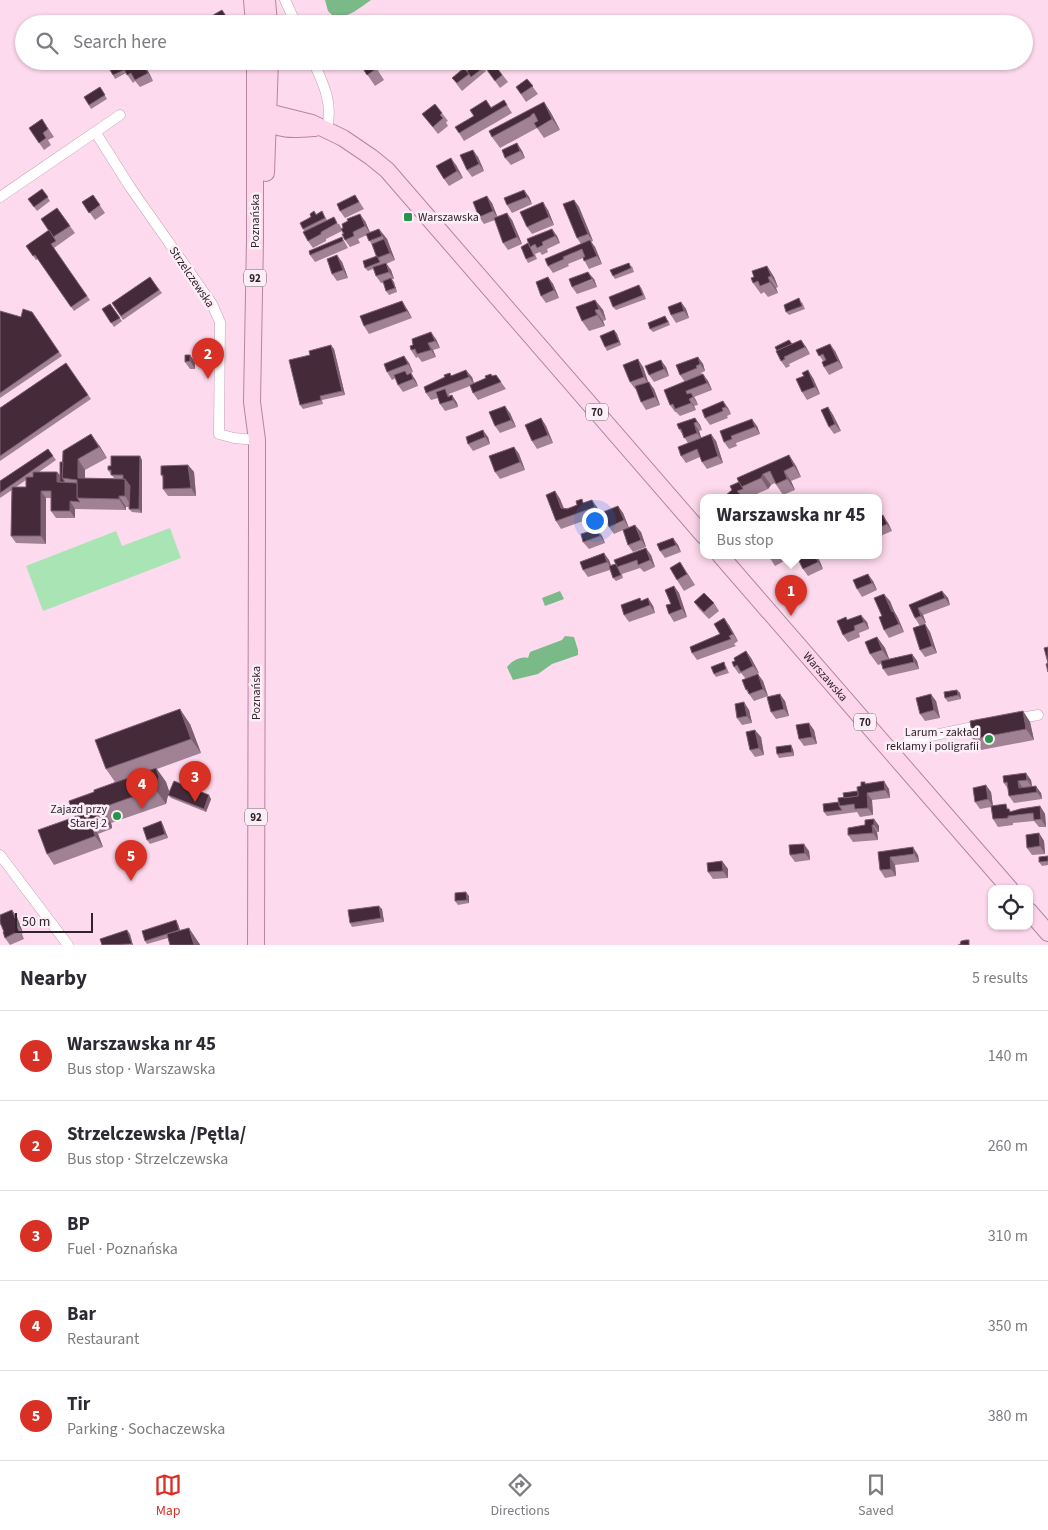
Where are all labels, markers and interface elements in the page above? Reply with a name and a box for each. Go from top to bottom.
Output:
search box [15,15,1033,70]
icon: search [33,29,61,57]
text: Search here [73,29,167,56]
street label: Poznańska [247,194,264,248]
place label: Warszawska [418,209,479,226]
marker: Warszawska [402,211,414,223]
street label: Strzelczewska [165,243,218,311]
road number: 92 [244,270,266,286]
pin: 2 [192,338,224,379]
road number: 70 [586,404,608,421]
popup [700,494,882,559]
text: Warszawska nr 45 [716,502,866,529]
your location [582,508,608,534]
text: Bus stop [716,529,774,551]
pin: 1 [775,575,807,616]
street label: Warszawska [799,648,852,705]
street label: Poznańska [248,666,265,720]
road number: 70 [854,714,876,730]
place label: Larum - zakład reklamy i poligrafii [886,724,979,755]
marker: Larum - zakład reklamy i poligrafii [983,733,995,745]
pin: 3 [179,761,211,802]
pin: 4 [126,768,158,809]
place label: Zajazd przy Starej 2 [50,801,107,832]
road number: 92 [245,809,267,826]
marker: Zajazd przy Starej 2 [111,810,123,822]
pin: 5 [115,840,147,881]
map controls [988,885,1033,930]
button: locate [988,885,1033,930]
scale bar [15,910,92,933]
text: 50 m [22,912,50,932]
text: Nearby [20,963,87,993]
text: 5 results [972,967,1028,989]
text: Warszawska nr 45 [67,1031,216,1058]
text: 1 [32,1045,40,1067]
text: 140 m [988,1045,1028,1067]
text: Bus stop · Warszawska [67,1058,216,1080]
text: Strzelczewska /Pętla/ [67,1121,246,1148]
text: 2 [32,1135,40,1157]
text: 260 m [988,1135,1028,1157]
text: Bus stop · Strzelczewska [67,1148,228,1170]
text: BP [67,1211,90,1238]
text: 3 [32,1225,40,1247]
text: 310 m [988,1225,1028,1247]
text: Fuel · Poznańska [67,1238,178,1260]
text: Bar [67,1301,96,1328]
text: 4 [32,1315,40,1337]
text: 350 m [988,1315,1028,1337]
text: Restaurant [67,1328,140,1350]
text: Tir [67,1391,90,1418]
text: 5 [32,1405,40,1427]
text: 380 m [988,1405,1028,1427]
text: Parking · Sochaczewska [67,1418,225,1440]
tab: Map [154,1471,182,1521]
tab: Directions [490,1471,550,1521]
tab: Saved [858,1471,894,1521]

